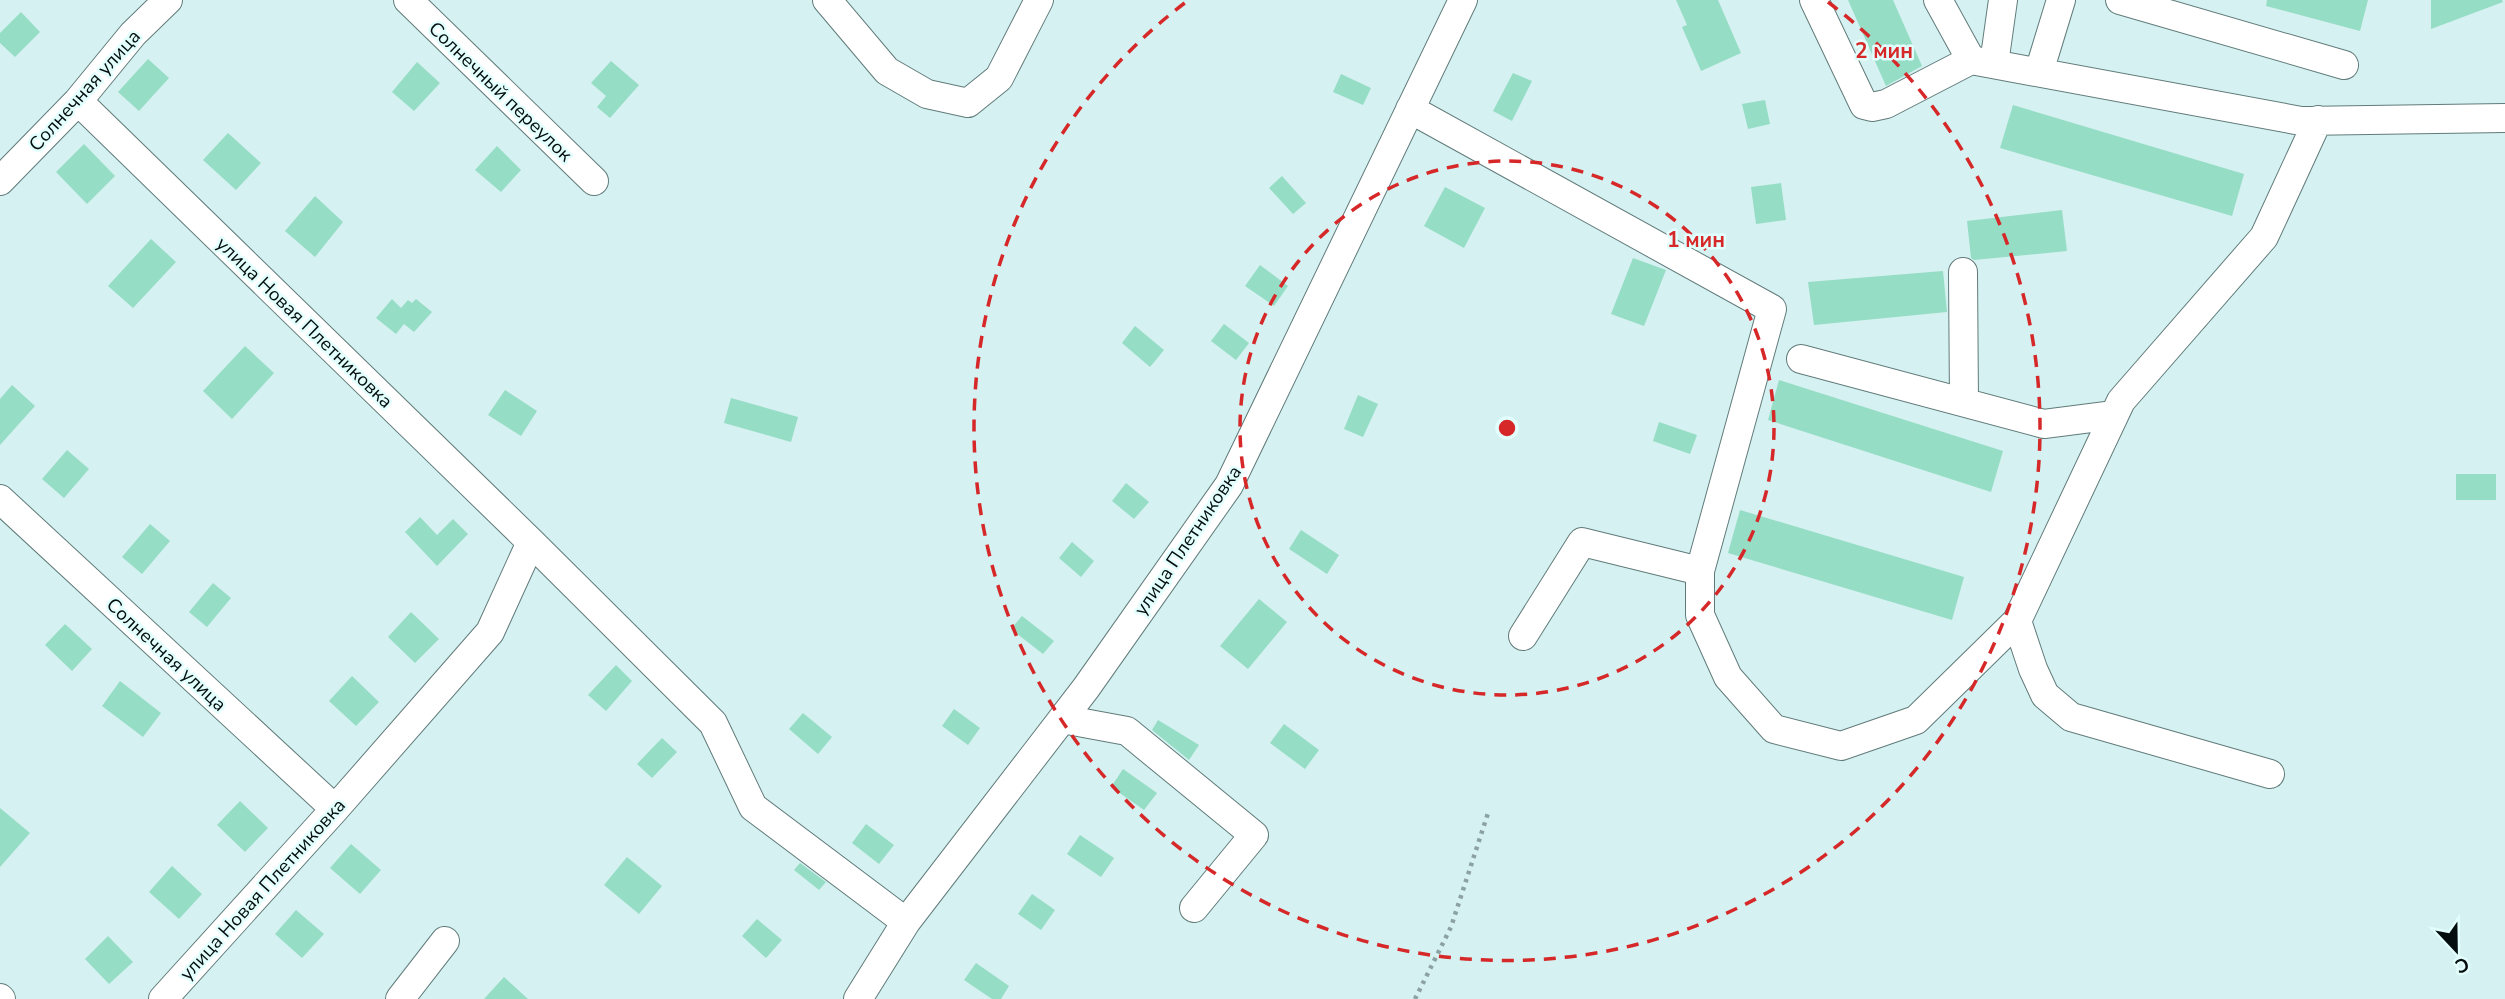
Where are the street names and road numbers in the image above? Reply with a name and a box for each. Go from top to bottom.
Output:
street label: Солнечный переулок [423,16,578,167]
street label: Солнечная улица [23,24,146,157]
street label: улица Новая Плетниковка [210,231,398,414]
street label: улица Плетниковка [1128,461,1248,621]
street label: Солнечная улица [101,592,232,717]
street label: улица Новая Плетниковка [174,793,352,986]

